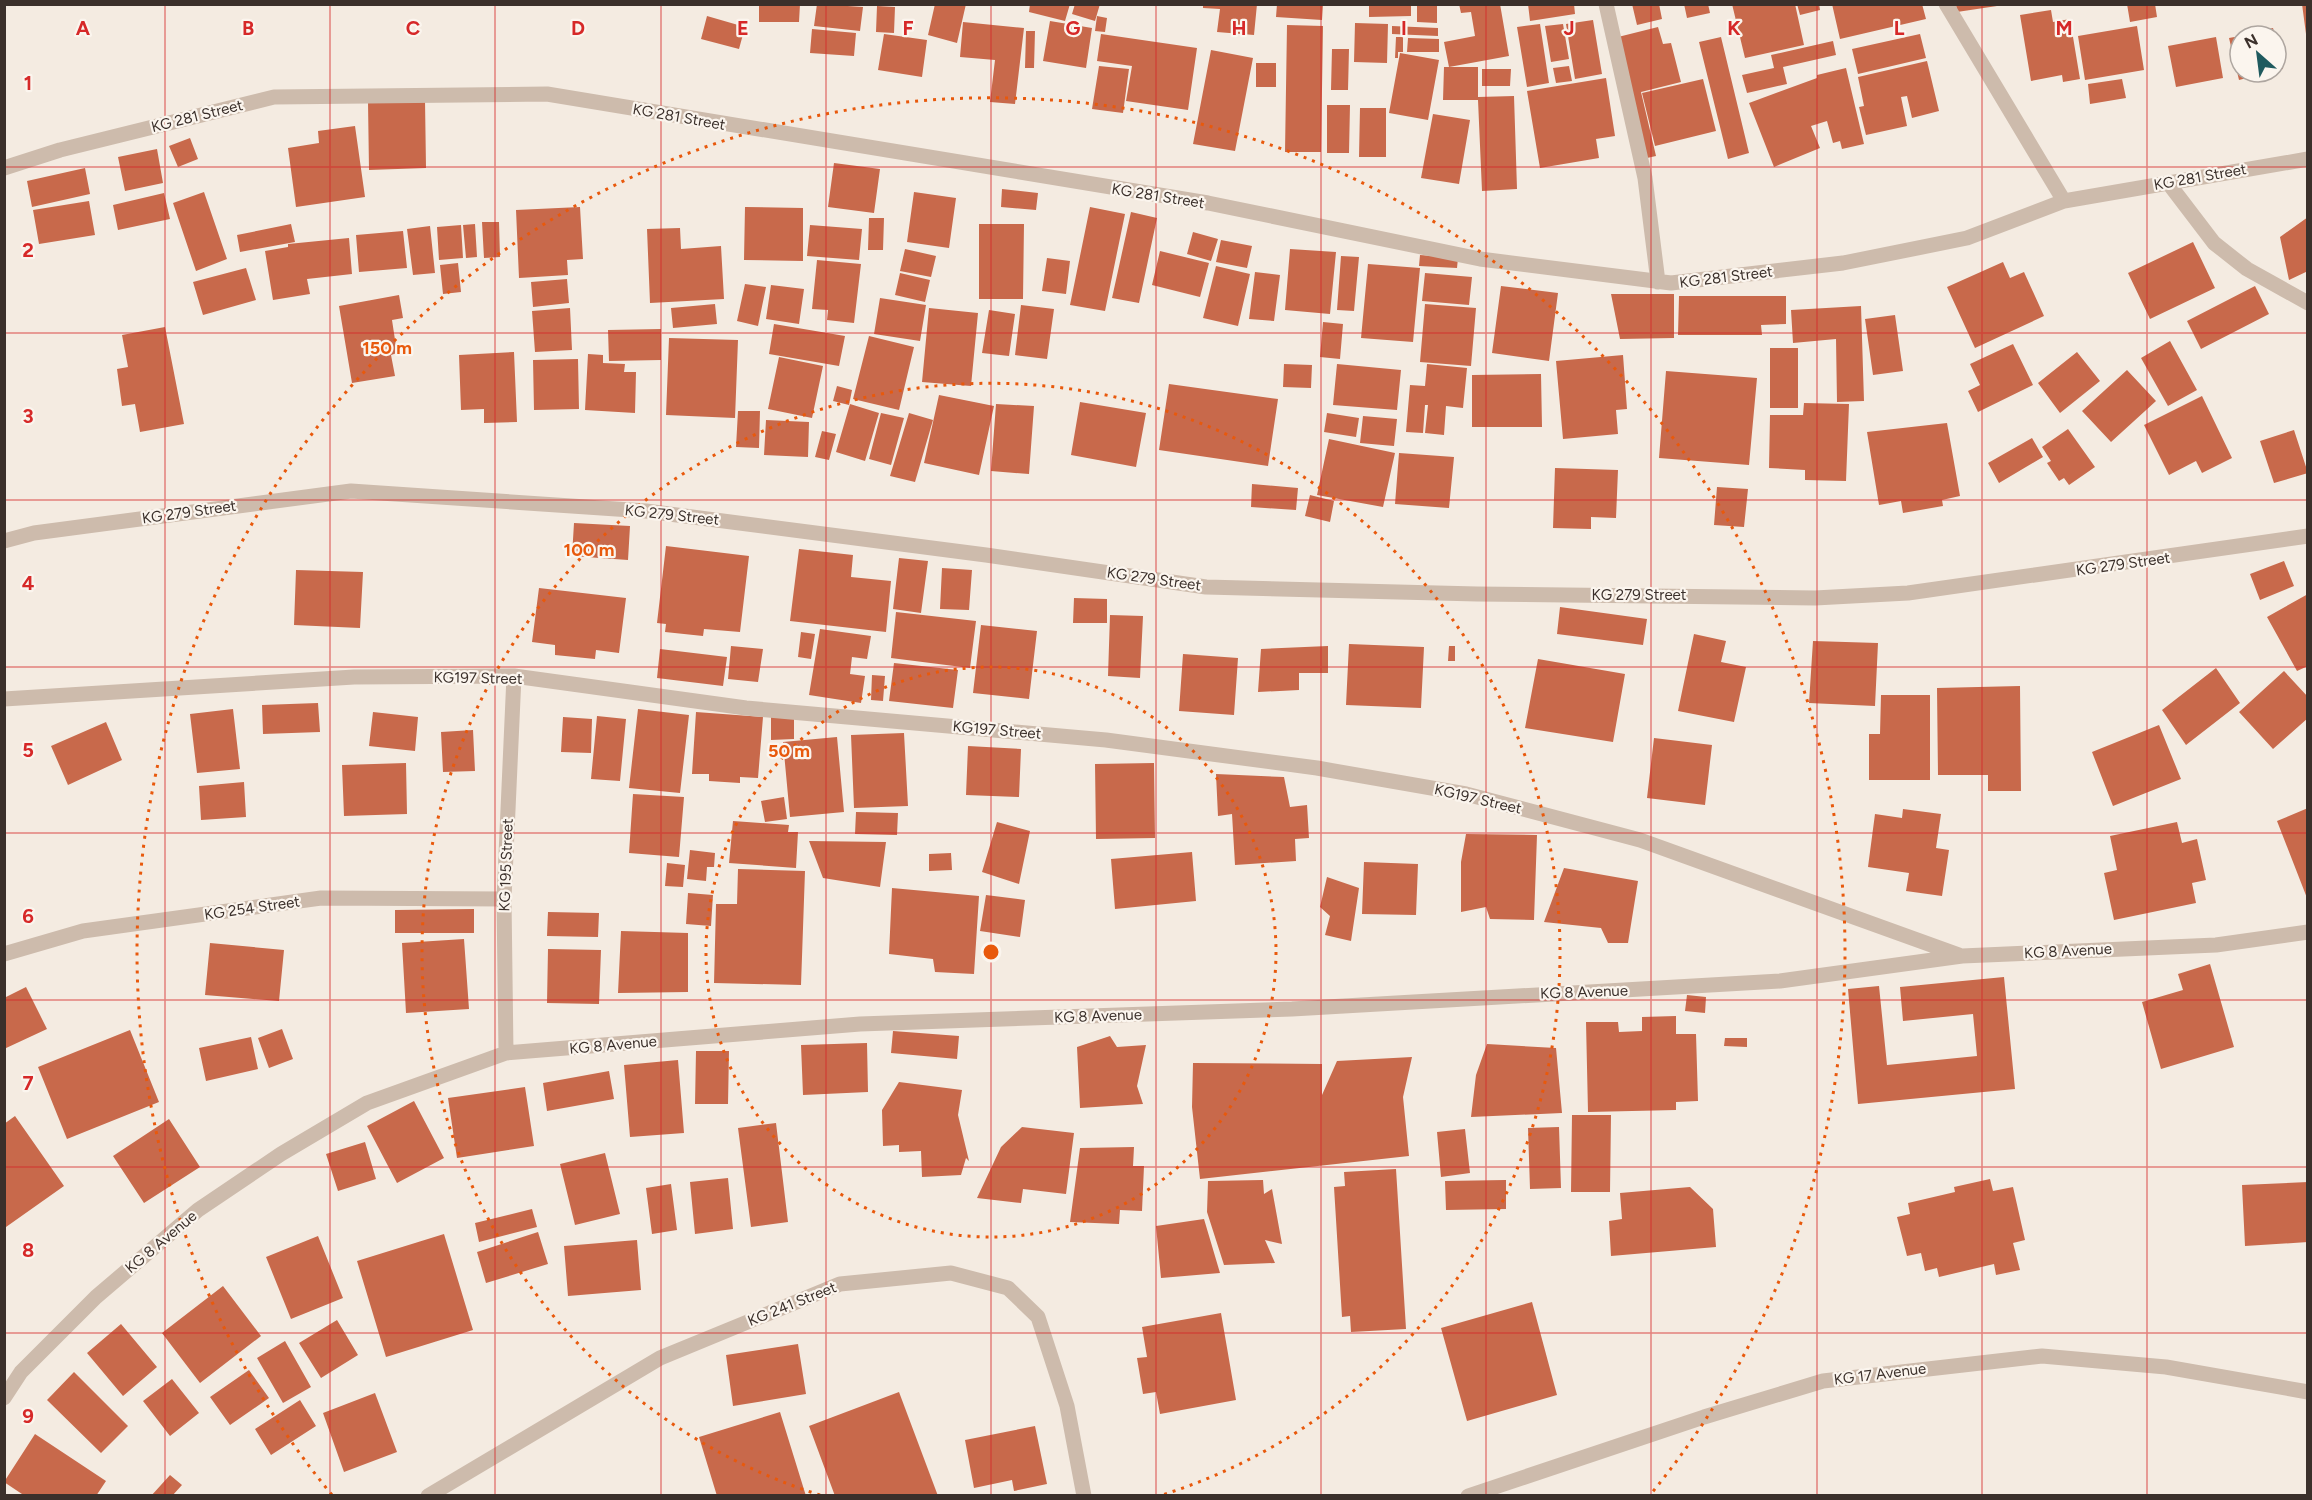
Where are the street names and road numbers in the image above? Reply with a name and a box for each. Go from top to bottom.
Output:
street label: KG 281 Street [149,96,245,136]
street label: KG 281 Street [631,100,727,134]
street label: KG 281 Street [2152,160,2248,194]
street label: KG 281 Street [1110,180,1206,212]
street label: KG 281 Street [1678,262,1774,292]
street label: KG 279 Street [141,496,238,528]
street label: KG 279 Street [624,501,720,529]
street label: KG 279 Street [2075,548,2172,580]
street label: KG 279 Street [1106,563,1203,595]
street label: KG 279 Street [1592,586,1687,604]
street label: KG197 Street [433,668,523,688]
street label: KG197 Street [952,717,1042,743]
street label: KG197 Street [1433,780,1524,818]
street label: KG 195 Street [495,818,517,912]
street label: KG 254 Street [203,892,301,924]
street label: KG 8 Avenue [2024,940,2112,962]
street label: KG 8 Avenue [1540,981,1628,1003]
street label: KG 8 Avenue [1054,1005,1142,1027]
street label: KG 8 Avenue [568,1032,658,1058]
street label: KG 8 Avenue [122,1207,200,1277]
street label: KG 241 Street [745,1278,839,1330]
street label: KG 17 Avenue [1833,1359,1927,1389]

